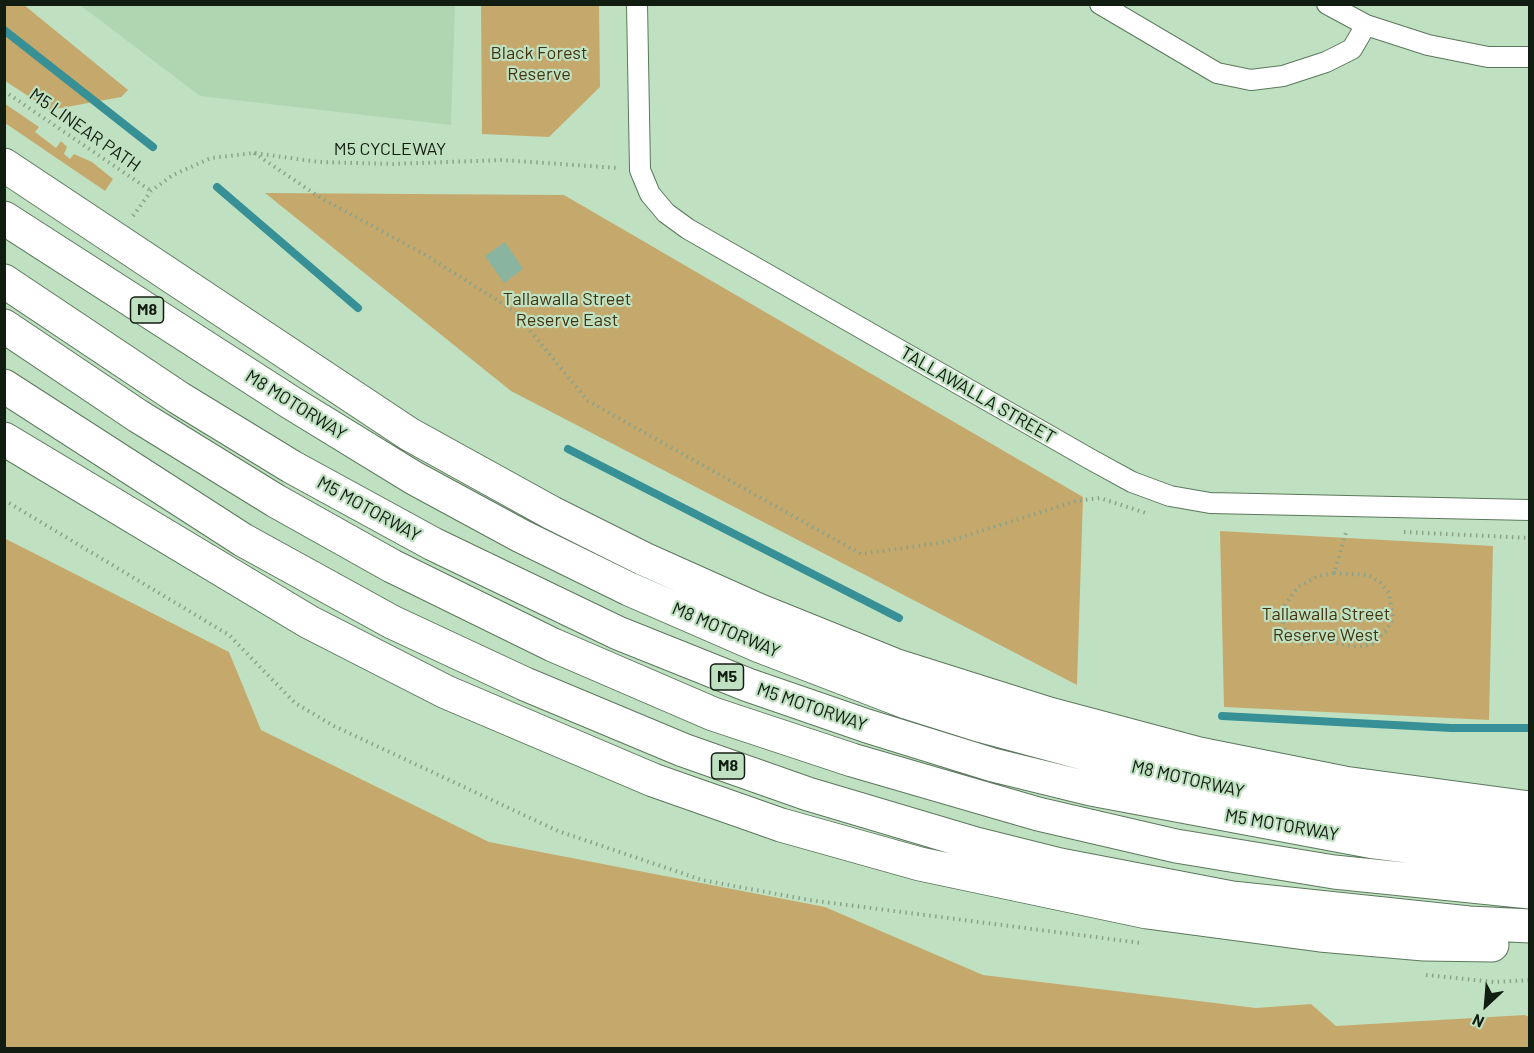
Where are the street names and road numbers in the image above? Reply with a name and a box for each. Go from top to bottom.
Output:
street label: M5 LINEAR PATH [25,84,145,176]
street label: M5 CYCLEWAY [334,138,446,160]
road number: M8 [130,297,164,323]
street label: TALLAWALLA STREET [897,342,1059,448]
street label: M8 MOTORWAY [241,365,351,445]
street label: M5 MOTORWAY [313,472,425,546]
street label: M8 MOTORWAY [669,598,783,662]
road number: M5 [710,664,744,690]
street label: M5 MOTORWAY [754,678,870,736]
road number: M8 [712,753,744,779]
street label: M8 MOTORWAY [1129,756,1247,802]
street label: M5 MOTORWAY [1223,804,1341,846]

